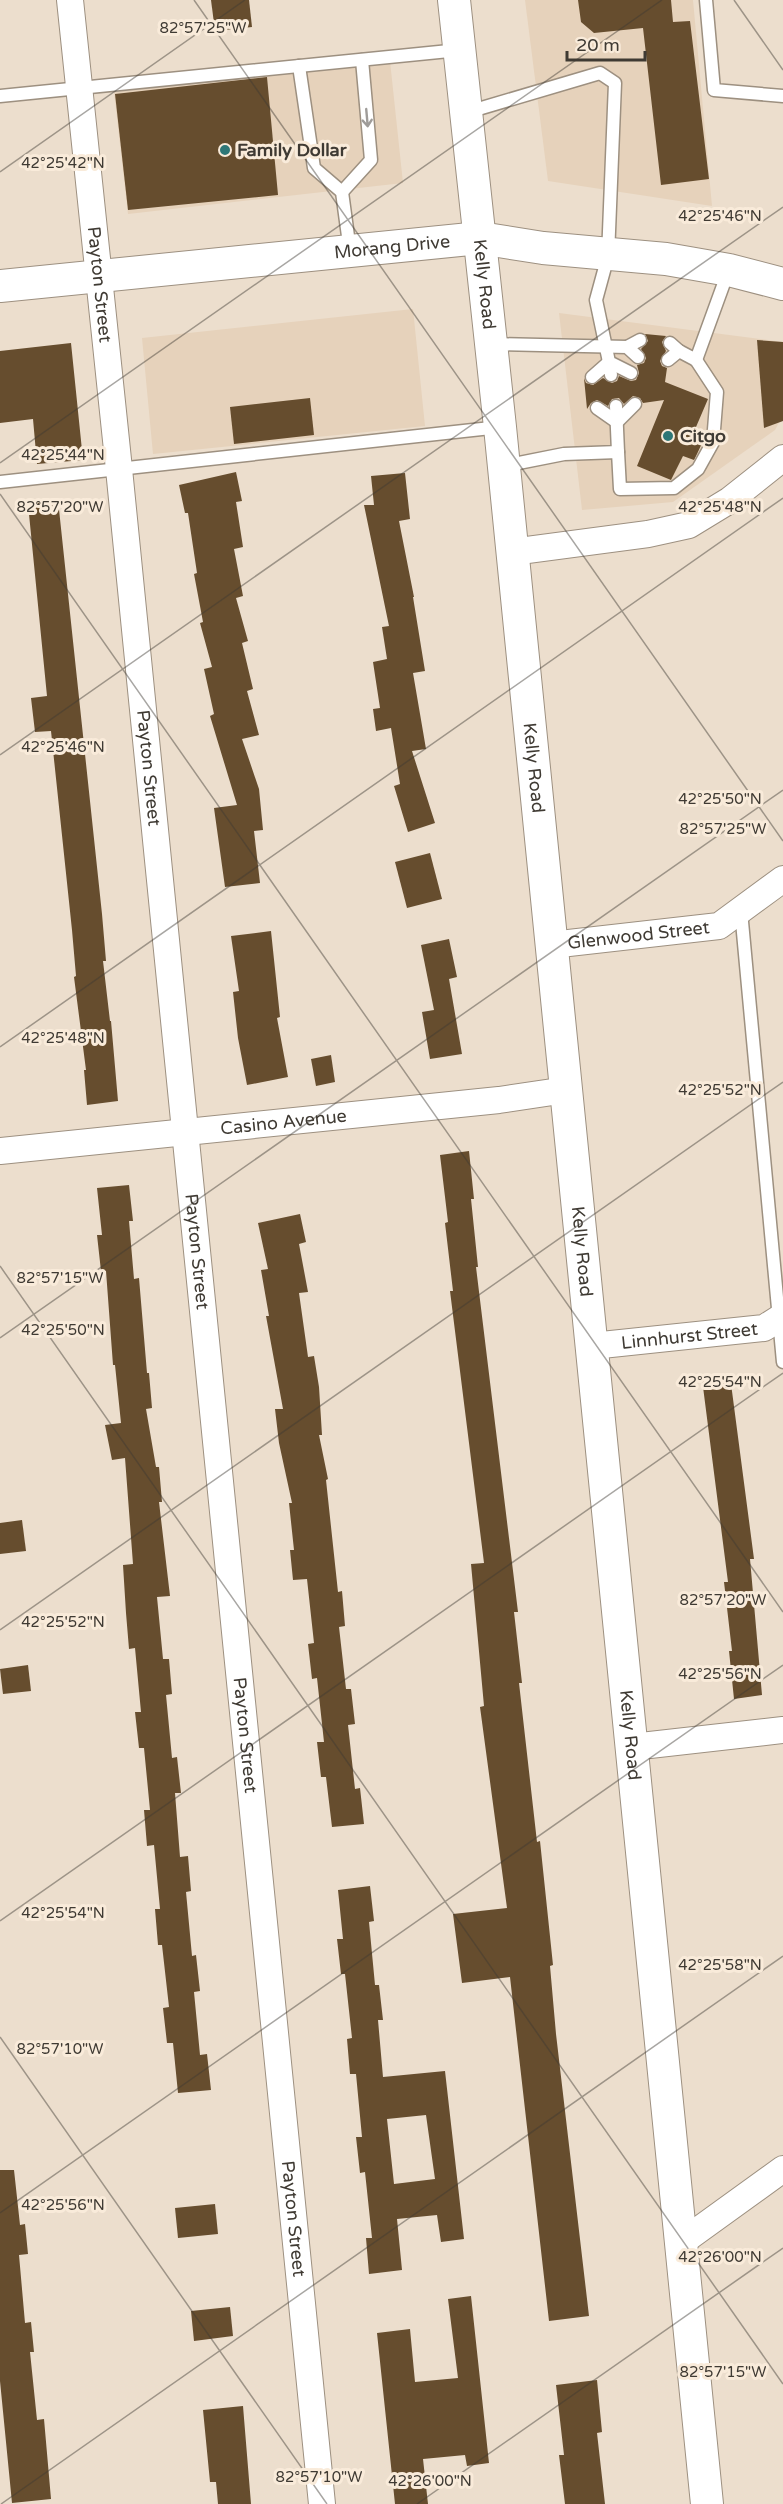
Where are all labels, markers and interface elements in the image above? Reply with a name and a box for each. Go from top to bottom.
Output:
text: 82°57'25"W [160,19,246,37]
scale bar [567,24,645,62]
text: 20 m [576,34,620,56]
one-way arrow [362,107,373,127]
place label: Family Dollar [237,139,348,161]
marker: Family Dollar [218,143,232,157]
text: 42°25'42"N [21,154,105,172]
text: 42°25'46"N [678,207,762,225]
street label: Payton Street [83,225,117,344]
street label: Morang Drive [333,230,451,264]
street label: Kelly Road [469,238,500,331]
place label: Citgo [680,425,726,447]
marker: Citgo [661,429,675,443]
text: 42°25'44"N [21,446,105,464]
text: 82°57'20"W [17,498,103,516]
text: 42°25'48"N [678,498,762,516]
street label: Payton Street [132,709,166,827]
street label: Kelly Road [519,722,549,814]
text: 42°25'46"N [21,738,105,756]
text: 42°25'50"N [678,790,762,808]
text: 82°57'25"W [680,820,766,838]
street label: Glenwood Street [566,916,711,954]
text: 42°25'48"N [21,1029,105,1047]
text: 42°25'52"N [678,1081,762,1099]
street label: Casino Avenue [219,1105,348,1139]
street label: Payton Street [180,1192,214,1311]
street label: Kelly Road [567,1205,598,1298]
text: 82°57'15"W [17,1269,103,1287]
street label: Linnhurst Street [620,1318,759,1354]
text: 42°25'50"N [21,1321,105,1339]
text: 42°25'54"N [678,1373,762,1391]
text: 82°57'20"W [680,1591,766,1609]
text: 42°25'52"N [21,1613,105,1631]
text: 42°25'56"N [678,1665,762,1683]
street label: Payton Street [229,1676,262,1794]
street label: Kelly Road [615,1689,646,1781]
text: 42°25'54"N [21,1904,105,1922]
text: 42°25'58"N [678,1956,762,1974]
text: 82°57'10"W [17,2040,103,2058]
street label: Payton Street [277,2160,310,2278]
text: 42°25'56"N [21,2196,105,2214]
text: 42°26'00"N [678,2248,762,2266]
text: 82°57'15"W [680,2363,766,2381]
text: 82°57'10"W [276,2468,362,2486]
text: 42°26'00"N [388,2472,472,2490]

